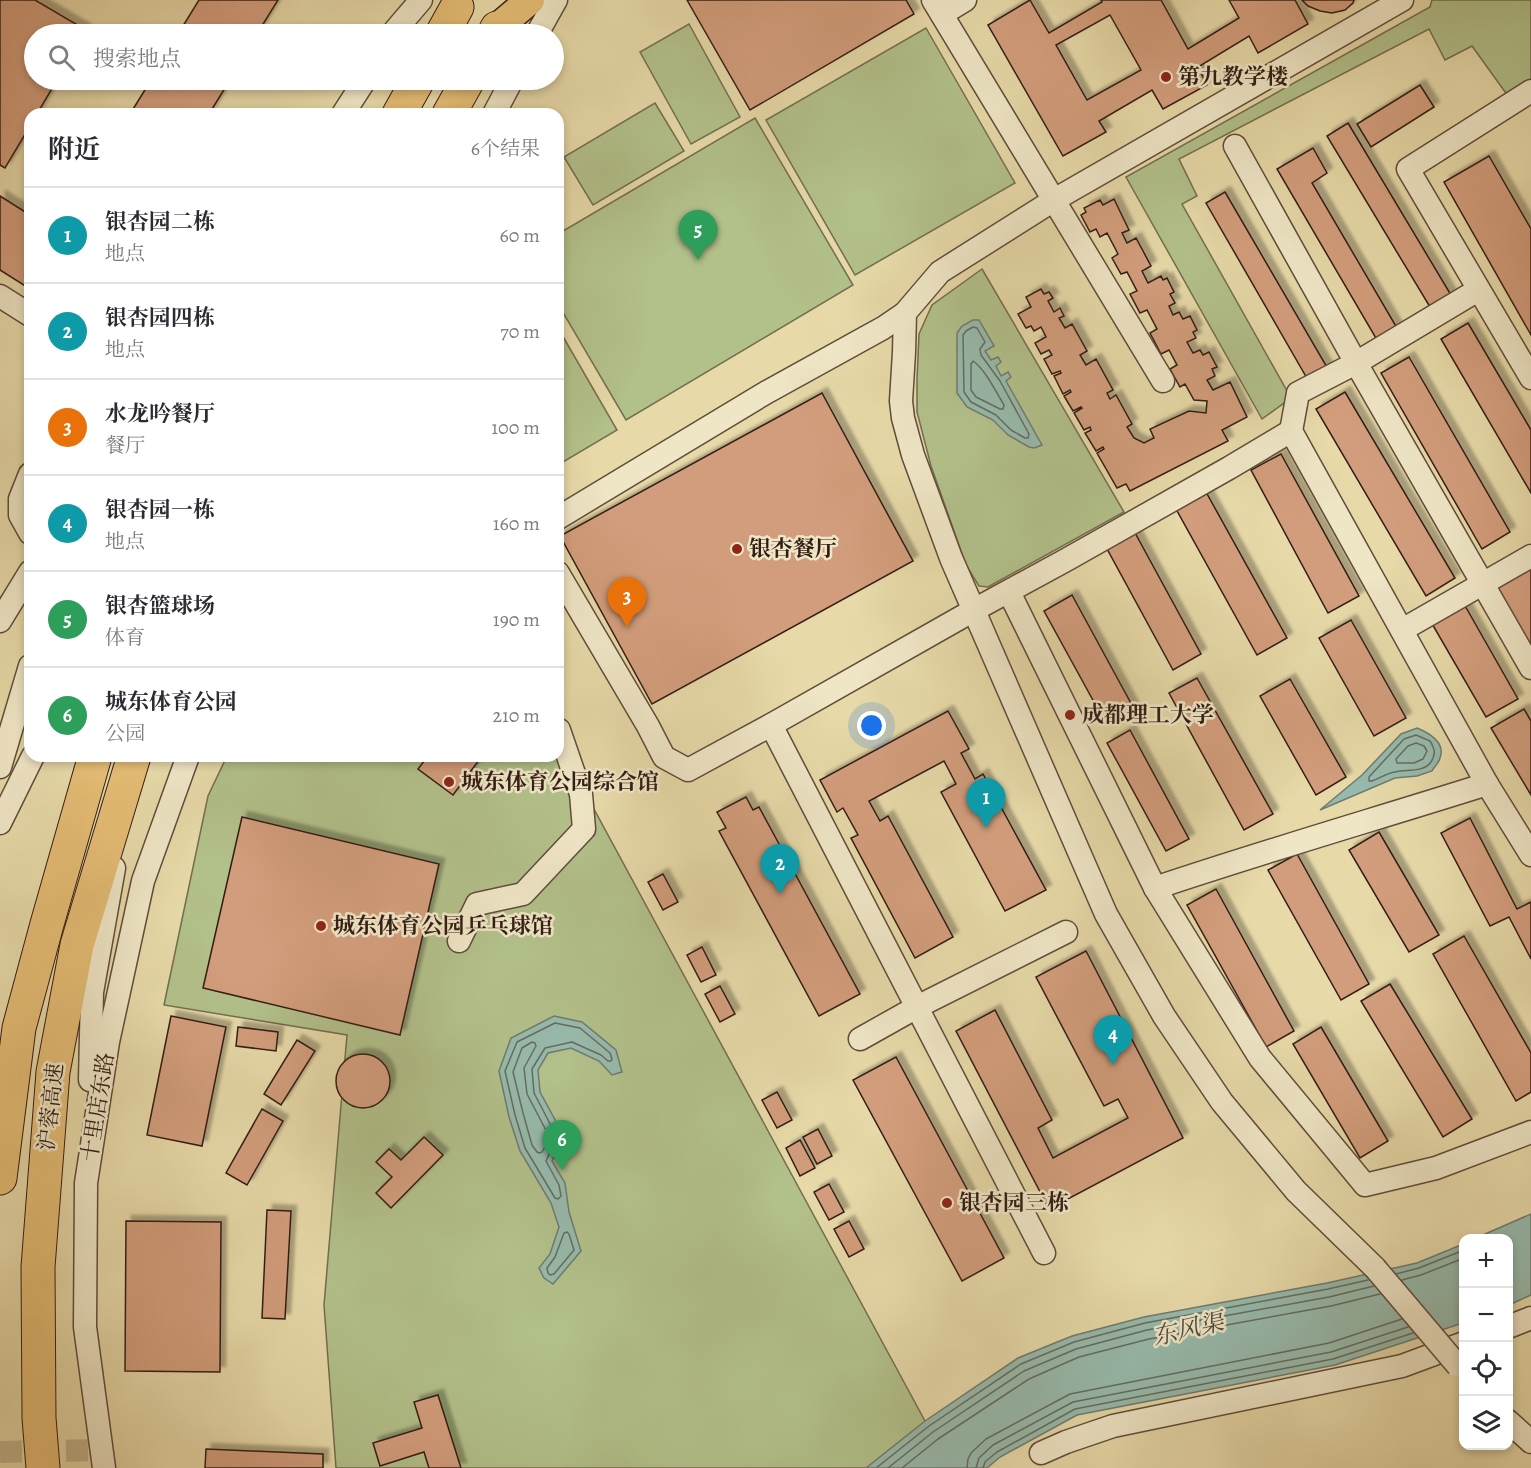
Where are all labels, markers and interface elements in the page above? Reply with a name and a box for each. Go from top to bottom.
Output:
search box [24,24,564,90]
icon: search [45,41,78,74]
text: 搜索地点 [93,44,181,74]
place label: 第九教学楼 [1178,62,1288,92]
marker: 第九教学楼 [1159,70,1173,84]
text: 附近 [48,132,100,167]
text: 6个结果 [471,135,540,162]
text: 银杏园二栋 [105,207,215,237]
pin: 5 [678,210,718,260]
text: 1 [64,222,71,249]
text: 60 m [500,222,540,249]
text: 地点 [105,240,145,267]
text: 银杏园四栋 [105,303,215,333]
text: 2 [63,318,72,345]
text: 70 m [500,318,540,345]
text: 地点 [105,336,145,363]
text: 水龙吟餐厅 [105,399,215,429]
text: 3 [63,414,72,441]
text: 100 m [491,414,540,441]
text: 餐厅 [105,432,145,459]
text: 银杏园一栋 [105,495,215,525]
text: 4 [63,510,72,537]
text: 160 m [493,510,540,537]
text: 地点 [105,528,145,555]
place label: 银杏餐厅 [749,534,837,564]
marker: 银杏餐厅 [730,542,744,556]
pin: 3 [608,578,646,627]
text: 银杏篮球场 [105,591,215,621]
text: 5 [63,606,72,633]
text: 190 m [493,606,540,633]
text: 体育 [105,624,145,651]
text: 城东体育公园 [105,687,237,717]
place label: 成都理工大学 [1082,700,1214,730]
text: 6 [63,702,72,729]
text: 210 m [492,702,540,729]
marker: 成都理工大学 [1063,708,1077,722]
your location [857,711,886,740]
text: 公园 [105,720,145,747]
place label: 城东体育公园综合馆 [461,767,659,797]
marker: 城东体育公园综合馆 [442,775,456,789]
pin: 1 [966,778,1006,828]
pin: 2 [760,844,800,894]
place label: 城东体育公园乒乓球馆 [333,911,553,941]
marker: 城东体育公园乒乓球馆 [314,919,328,933]
pin: 4 [1094,1016,1132,1065]
street label: 十里店东路 [75,1050,121,1164]
street label: 沪蓉高速 [31,1062,71,1152]
pin: 6 [542,1120,582,1170]
place label: 银杏园三栋 [959,1188,1069,1218]
marker: 银杏园三栋 [940,1196,954,1210]
map controls [1459,1234,1513,1450]
button: + [1459,1234,1513,1288]
button: − [1459,1288,1513,1342]
water label: 东风渠 [1149,1305,1230,1353]
button: locate [1459,1342,1513,1396]
button: layers [1459,1396,1513,1450]

